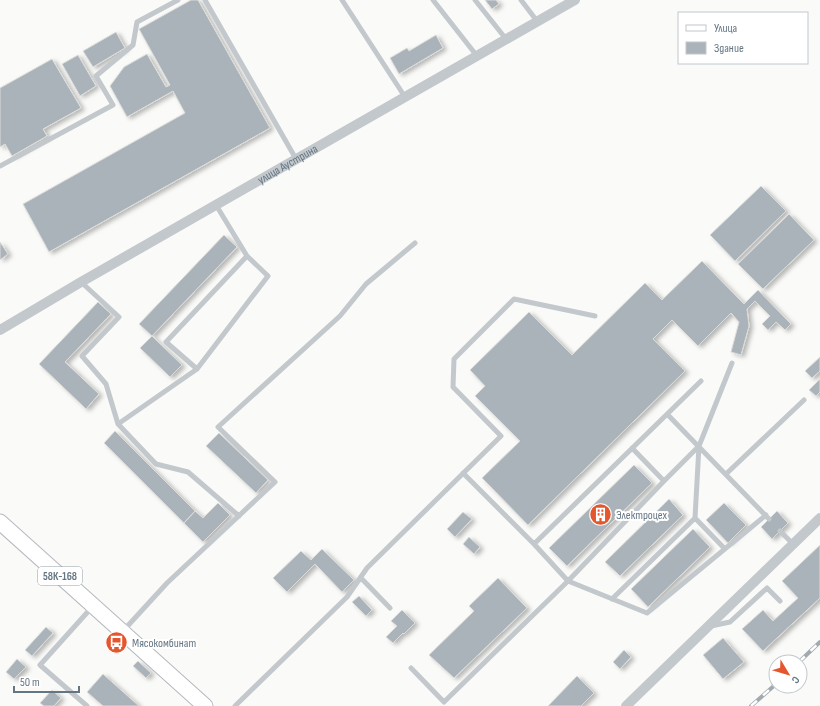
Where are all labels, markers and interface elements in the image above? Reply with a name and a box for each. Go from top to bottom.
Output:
legend [678,12,808,64]
text: Улица [714,21,738,36]
text: Здание [714,41,744,56]
street label: улица Аустрина [255,141,321,188]
building icon: Электроцех [588,502,614,528]
place label: Электроцех [616,508,668,523]
road number: 58К-168 [38,567,82,585]
bus stop icon: Мясокомбинат [103,630,129,656]
place label: Мясокомбинат [132,636,196,651]
north arrow [768,654,808,694]
scale bar [14,668,79,694]
text: С [788,674,802,686]
text: 50 m [20,675,40,690]

